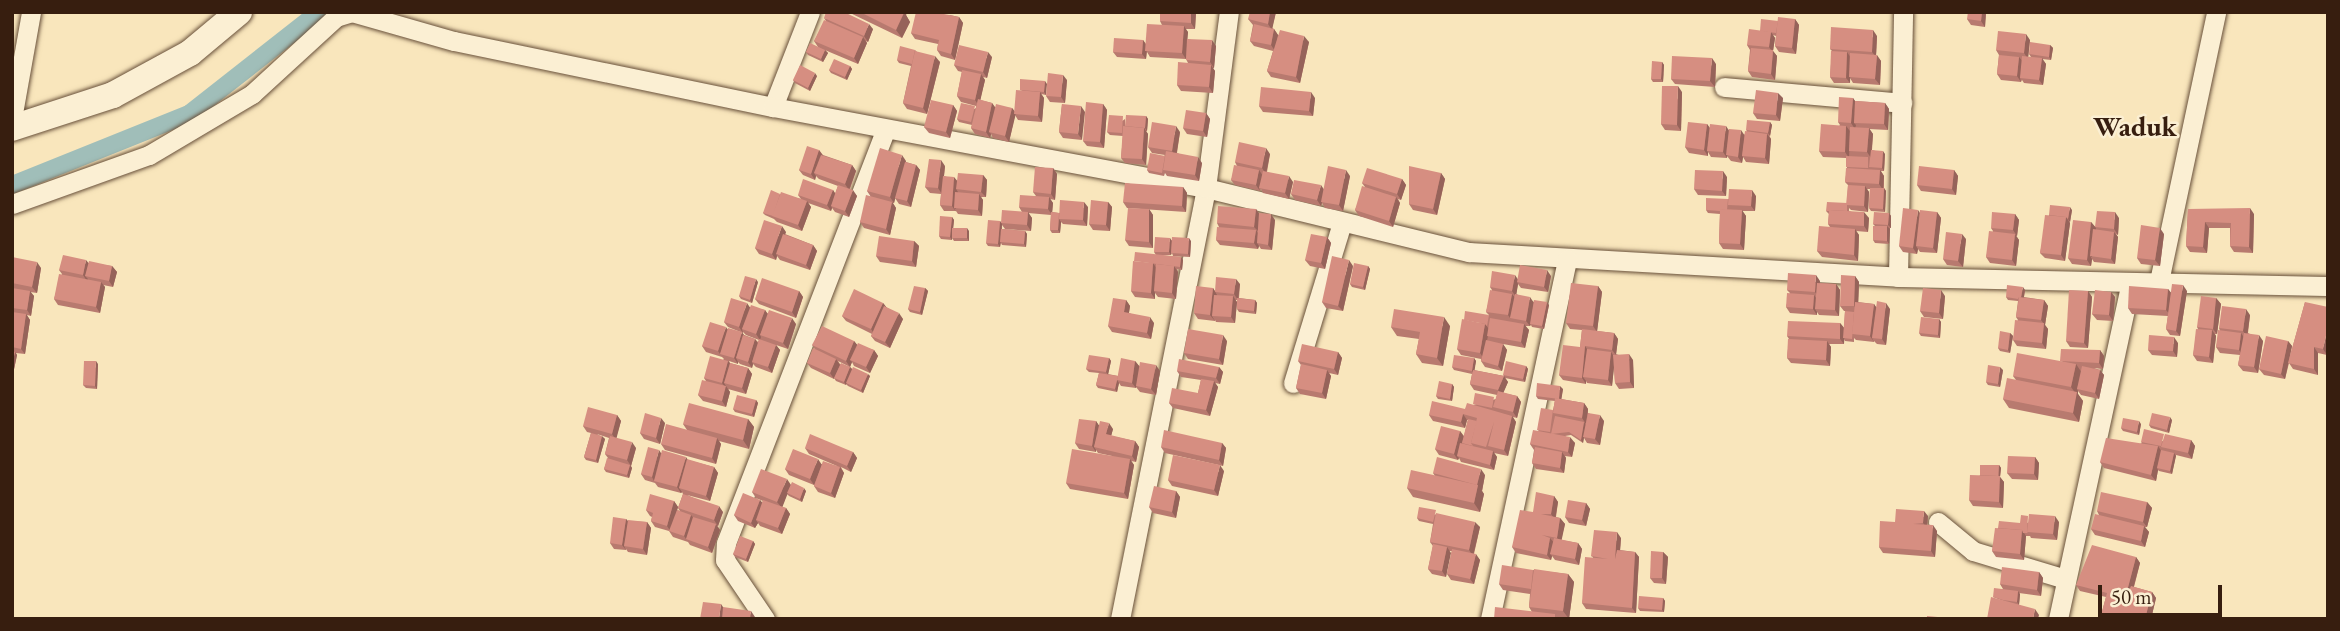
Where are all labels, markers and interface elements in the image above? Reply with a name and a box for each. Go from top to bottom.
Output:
district label: Waduk [2093,109,2177,143]
scale bar [2102,572,2226,616]
text: 50 m [2111,583,2152,610]

